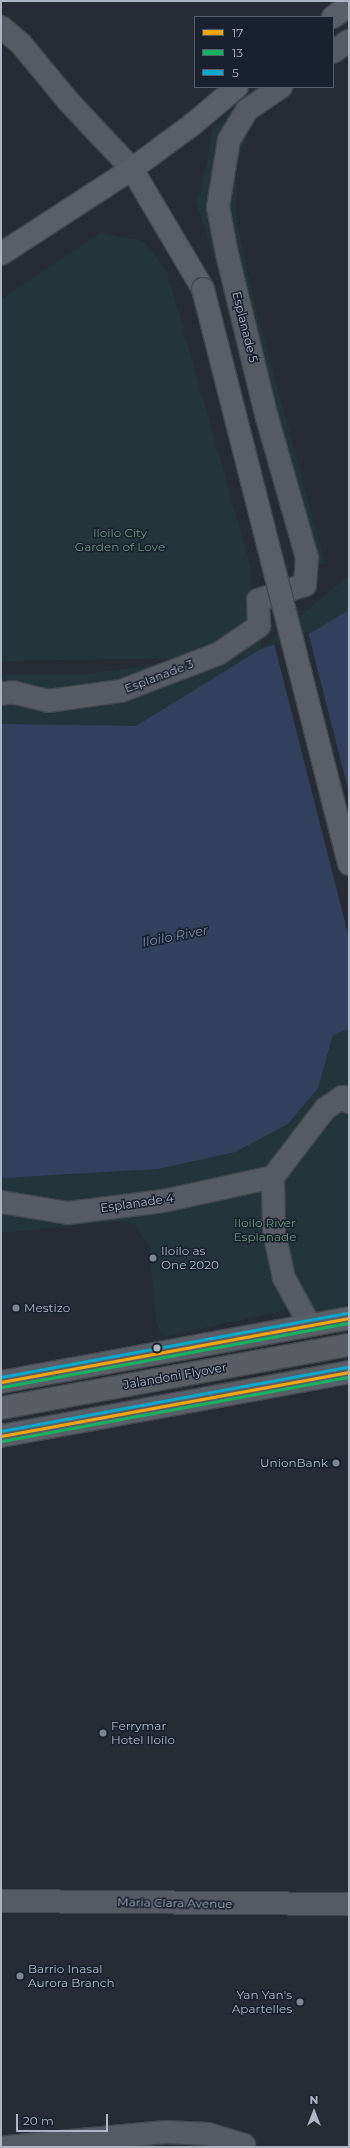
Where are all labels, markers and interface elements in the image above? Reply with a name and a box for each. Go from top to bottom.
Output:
legend [194,16,334,88]
text: 17 [232,25,243,40]
text: 13 [232,45,243,60]
text: 5 [232,65,239,80]
street label: Esplanade 5 [229,290,261,364]
park label: Iloilo City Garden of Love [75,526,165,554]
street label: Esplanade 3 [122,656,196,696]
water label: Iloilo River [141,922,209,950]
street label: Esplanade 4 [99,1191,175,1215]
park label: Iloilo River Esplanade [234,1216,296,1244]
place label: Iloilo as One 2020 [161,1244,219,1272]
marker: Iloilo as One 2020 [148,1253,158,1263]
place label: Mestizo [24,1301,70,1315]
marker: Mestizo [11,1303,21,1313]
unlabelled marker [152,1343,162,1353]
street label: Jalandoni Flyover [122,1360,228,1392]
place label: UnionBank [260,1456,328,1470]
marker: UnionBank [331,1458,341,1468]
place label: Ferrymar Hotel Iloilo [111,1719,175,1747]
marker: Ferrymar Hotel Iloilo [98,1728,108,1738]
street label: Maria Clara Avenue [117,1895,233,1911]
place label: Barrio Inasal Aurora Branch [28,1962,115,1990]
marker: Barrio Inasal Aurora Branch [15,1971,25,1981]
place label: Yan Yan's Apartelles [232,1988,292,2016]
marker: Yan Yan's Apartelles [295,1997,305,2007]
north arrow [294,2092,334,2132]
text: N [310,2093,318,2107]
scale bar [18,2106,110,2132]
text: 20 m [23,2113,54,2128]

